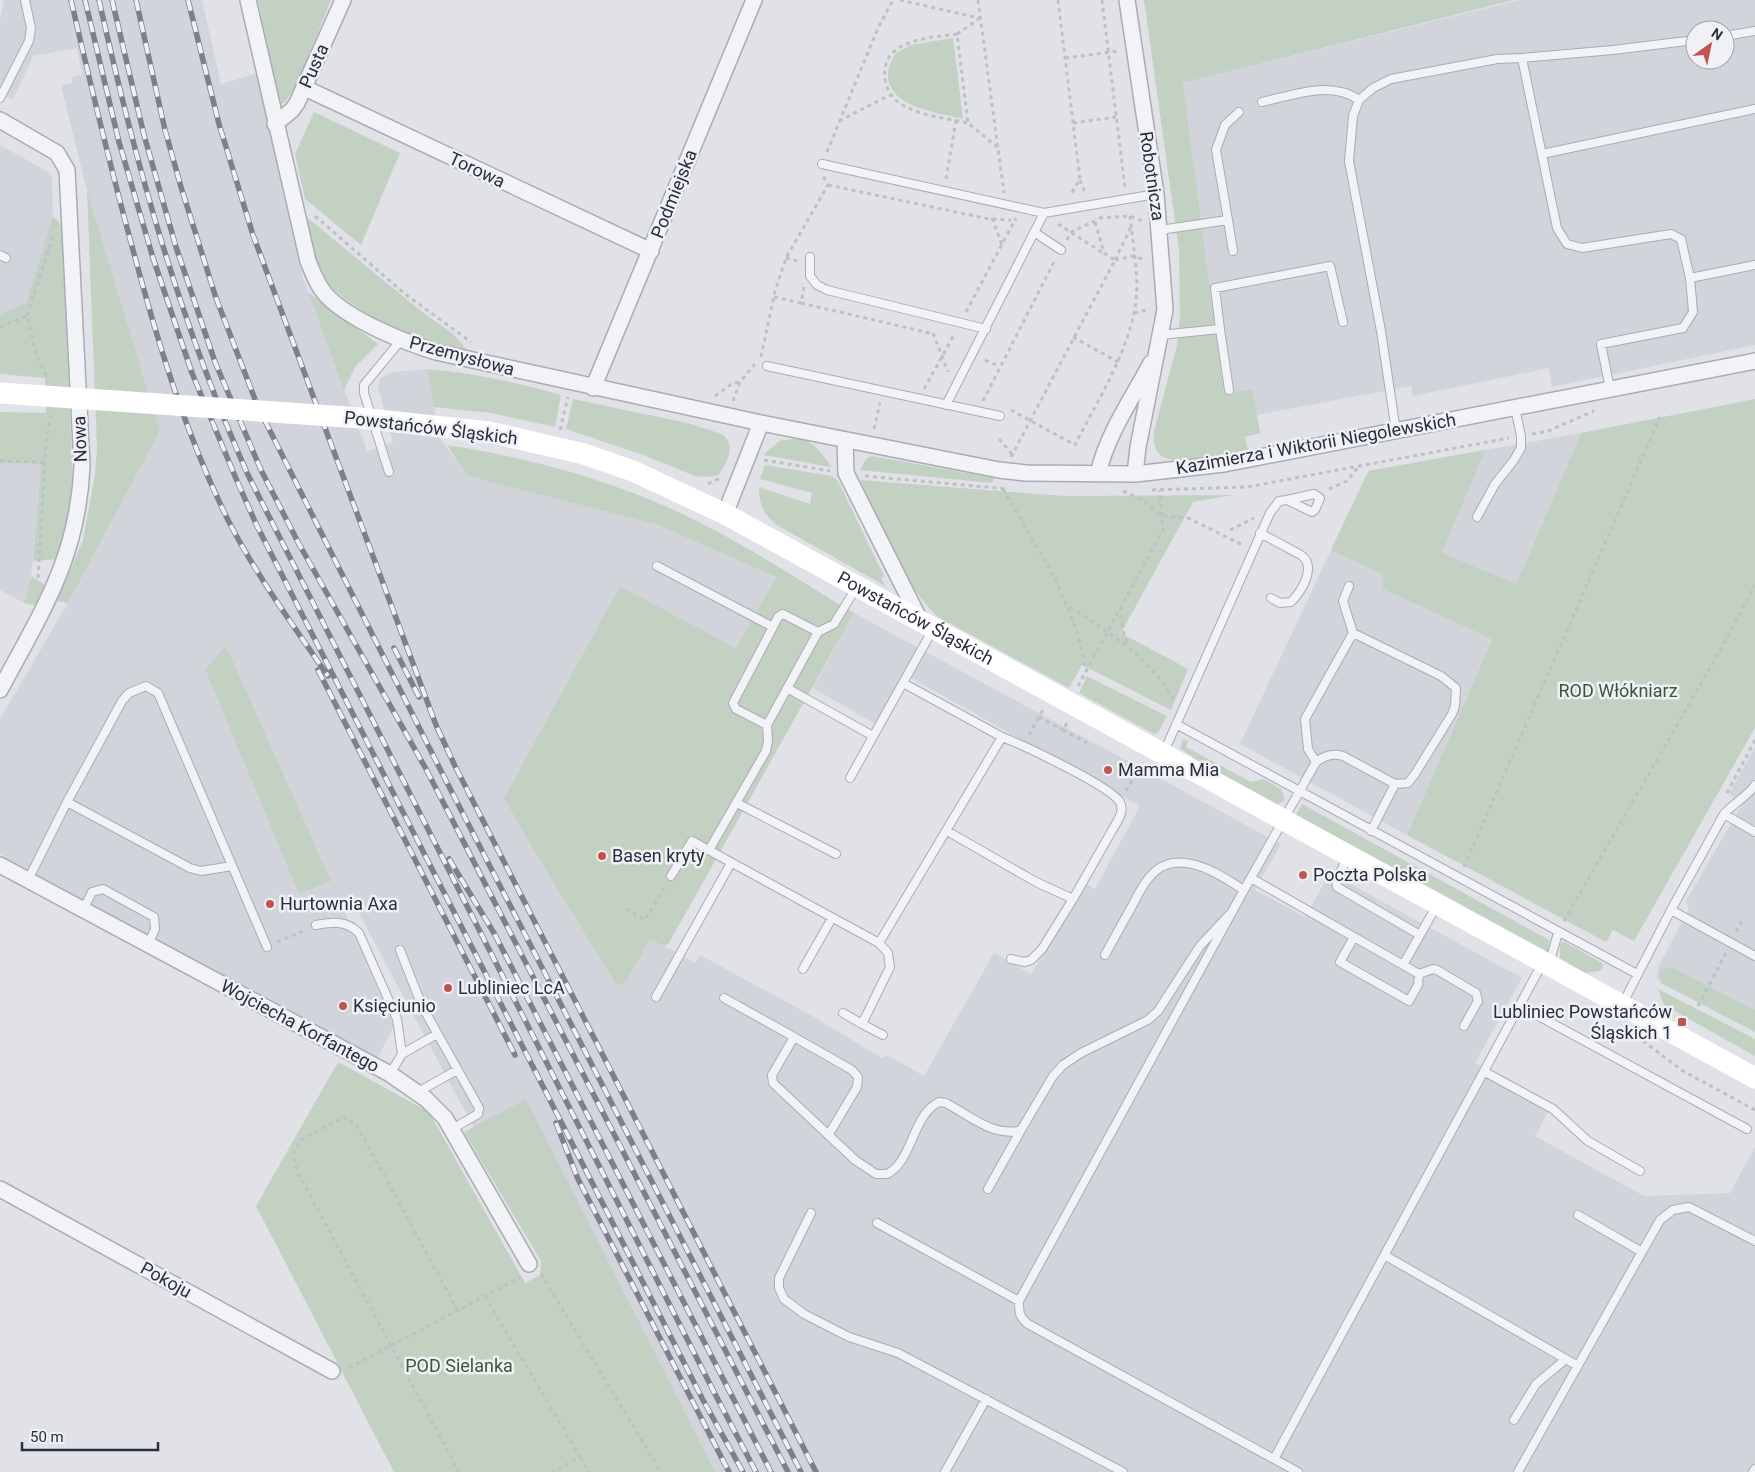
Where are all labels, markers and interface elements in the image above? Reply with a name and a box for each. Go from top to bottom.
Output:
north arrow [1685,20,1735,70]
text: N [1709,25,1726,44]
street label: Pusta [295,40,333,91]
street label: Robotnicza [1136,130,1169,222]
street label: Podmiejska [646,146,701,241]
street label: Torowa [446,147,509,192]
street label: Przemysłowa [407,331,517,380]
street label: Powstańców Śląskich [343,406,519,449]
street label: Kazimierza i Wiktorii Niegolewskich [1174,409,1457,478]
street label: Nowa [68,415,91,463]
street label: Powstańców Śląskich [834,567,997,669]
park label: ROD Włókniarz [1558,680,1678,701]
place label: Mamma Mia [1118,759,1219,780]
marker: Mamma Mia [1102,764,1114,776]
place label: Basen kryty [612,845,705,866]
marker: Basen kryty [596,850,608,862]
place label: Poczta Polska [1313,864,1427,885]
marker: Poczta Polska [1297,869,1309,881]
place label: Hurtownia Axa [280,893,398,914]
marker: Hurtownia Axa [264,898,276,910]
street label: Wojciecha Korfantego [217,975,383,1076]
place label: Lubliniec LcA [458,977,565,998]
marker: Lubliniec LcA [442,982,454,994]
place label: Księciunio [353,995,436,1016]
marker: Księciunio [337,1000,349,1012]
place label: Lubliniec Powstańców Śląskich 1 [1493,1001,1672,1043]
marker: Lubliniec Powstańców Śląskich 1 [1676,1016,1688,1028]
street label: Pokoju [137,1257,195,1302]
park label: POD Sielanka [405,1355,513,1376]
scale bar [22,1420,159,1452]
text: 50 m [30,1428,64,1446]

